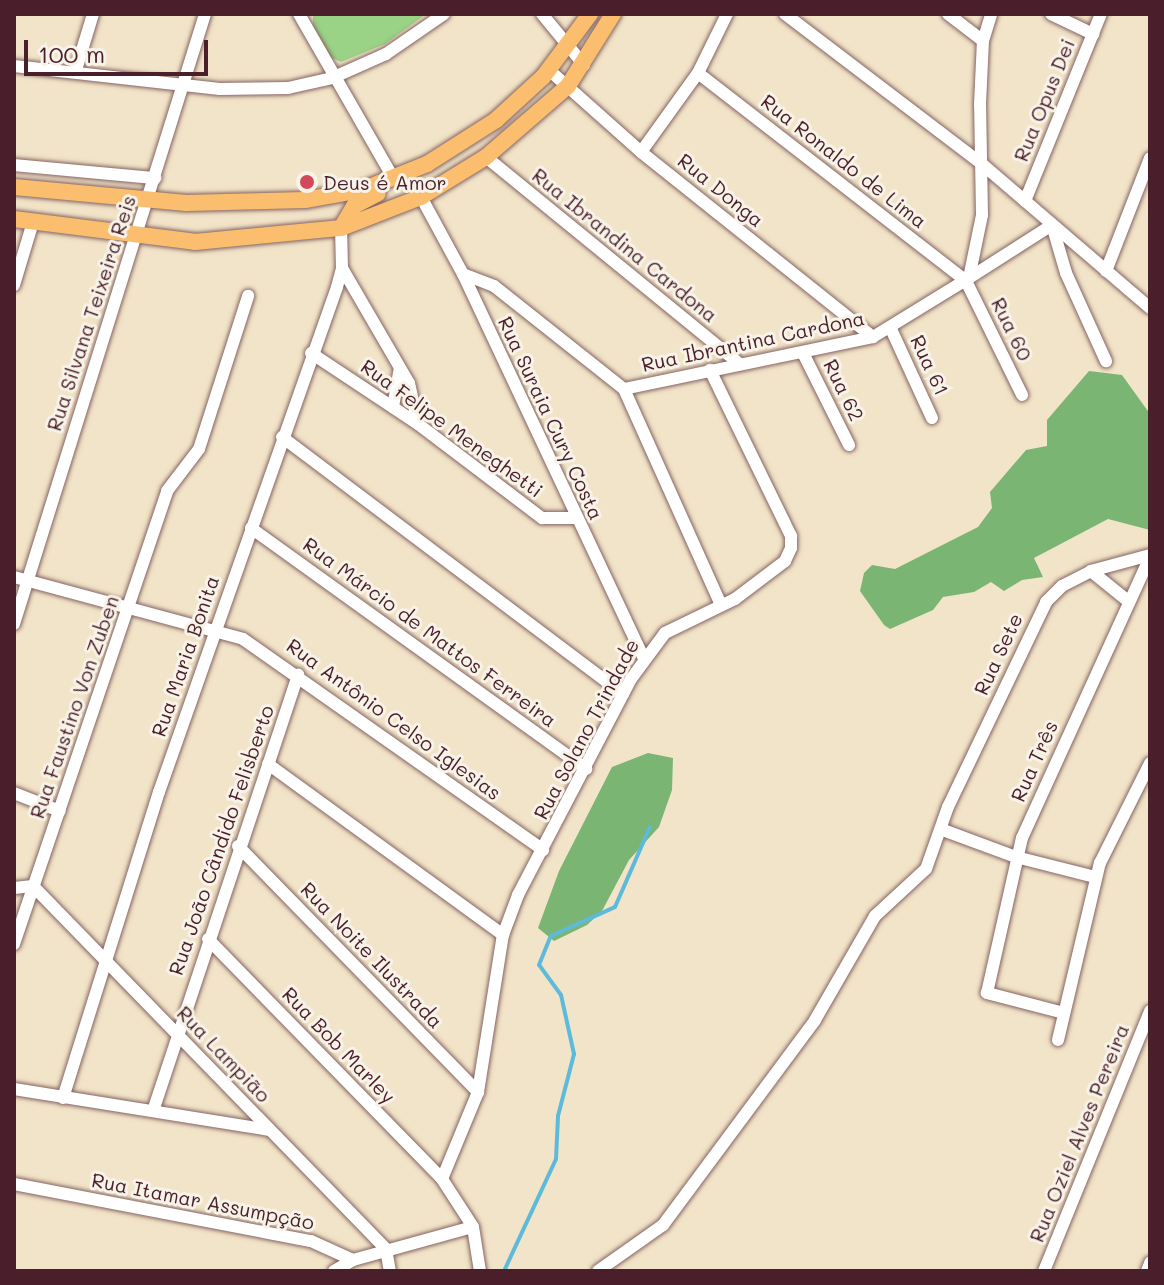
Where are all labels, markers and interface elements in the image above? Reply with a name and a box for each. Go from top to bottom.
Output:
scale bar [28,24,212,74]
street label: Rua Opus Dei [1009,35,1079,165]
text: 100 m [38,38,105,69]
street label: Rua Ronaldo de Lima [757,89,931,233]
street label: Rua Donga [673,148,769,232]
street label: Rua Ibrandina Cardona [528,163,722,327]
place label: Deus é Amor [323,170,447,194]
marker: Deus é Amor [298,173,316,191]
street label: Rua Silvana Teixeira Reis [42,192,140,434]
street label: Rua 60 [987,294,1037,364]
street label: Rua Ibrantina Cardona [639,306,867,376]
street label: Rua Suraia Cury Costa [493,313,609,523]
street label: Rua 61 [906,331,954,399]
street label: Rua Felipe Meneghetti [356,354,548,502]
street label: Rua 62 [819,355,869,425]
street label: Rua Márcio de Mattos Ferreira [299,532,561,732]
street label: Rua Maria Bonita [146,572,224,740]
street label: Rua Faustino Von Zuben [25,592,123,822]
street label: Rua Sete [969,609,1027,699]
street label: Rua Antônio Celso Iglesias [282,633,506,805]
street label: Rua Solano Trindade [528,635,644,823]
street label: Rua João Cândido Felisberto [163,702,279,978]
street label: Rua Três [1005,717,1063,805]
street label: Rua Noite Ilustrada [296,877,448,1033]
street label: Rua Bob Marley [277,982,401,1108]
street label: Rua Lampião [172,1001,276,1107]
street label: Rua Oziel Alves Pereira [1024,1020,1134,1246]
street label: Rua Itamar Assumpção [90,1168,316,1234]

